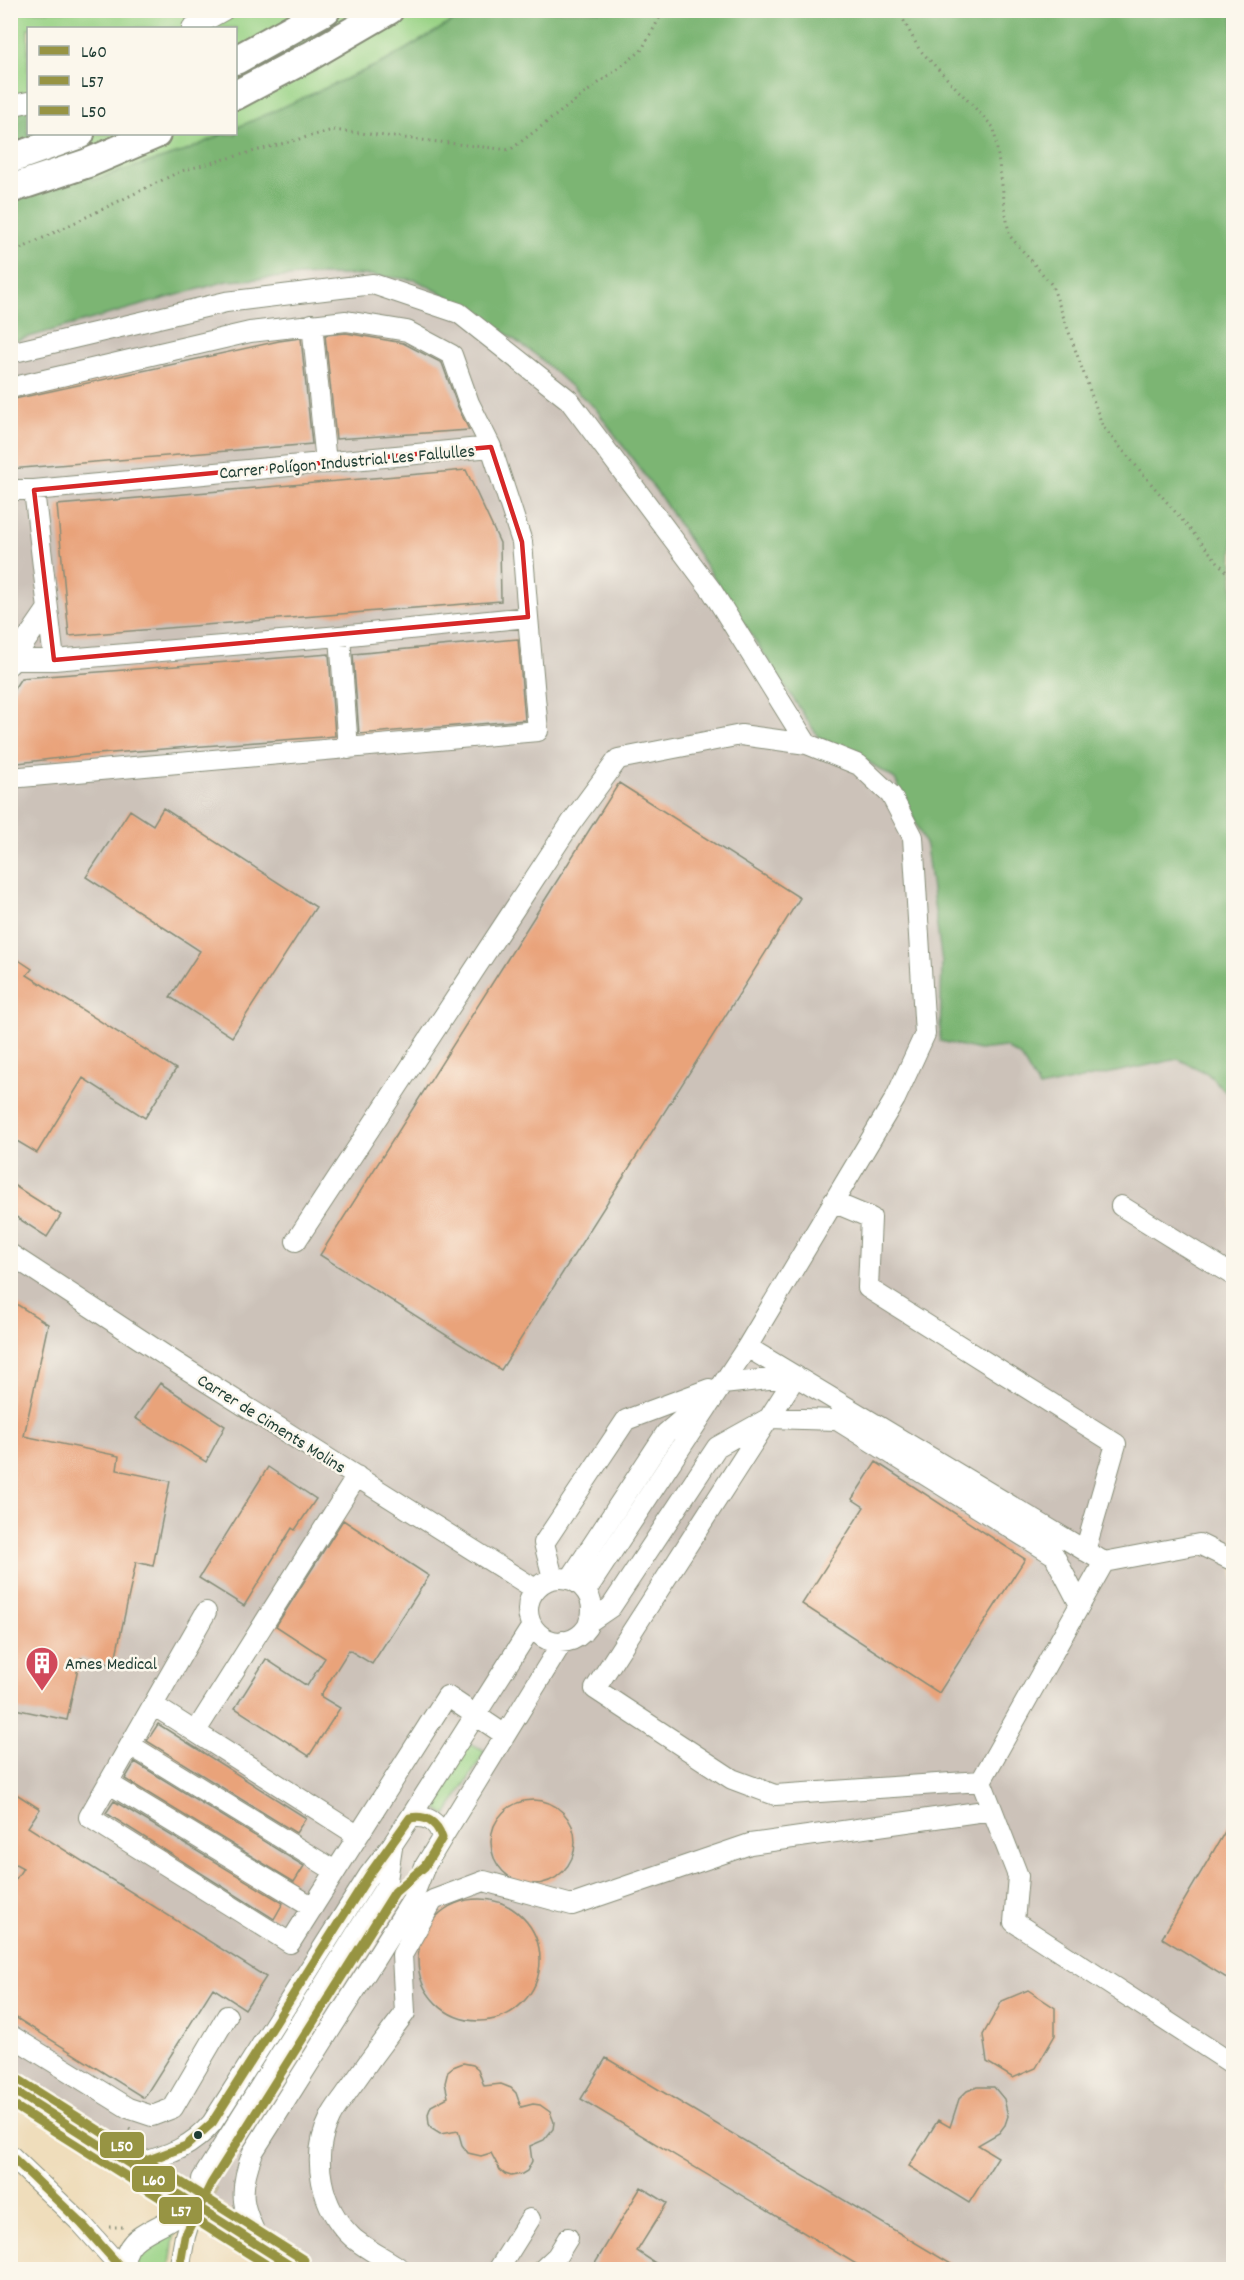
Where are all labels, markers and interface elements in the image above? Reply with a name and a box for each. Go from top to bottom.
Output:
legend [27,27,237,135]
text: L60 [81,41,107,66]
text: L57 [81,71,104,96]
text: L50 [81,101,107,126]
street label: Carrer Polígon Industrial Les Fallulles [218,440,476,487]
street label: Carrer de Ciments Molins [192,1369,350,1481]
building icon: Ames Medical [24,1645,60,1692]
place label: Ames Medical [65,1653,158,1678]
unlabelled marker [192,2129,204,2141]
line badge: L50 [99,2131,145,2159]
text: L50 [111,2136,133,2159]
line badge: L60 [131,2165,176,2193]
text: L60 [142,2170,166,2193]
line badge: L57 [158,2196,203,2225]
text: L57 [171,2201,191,2224]

